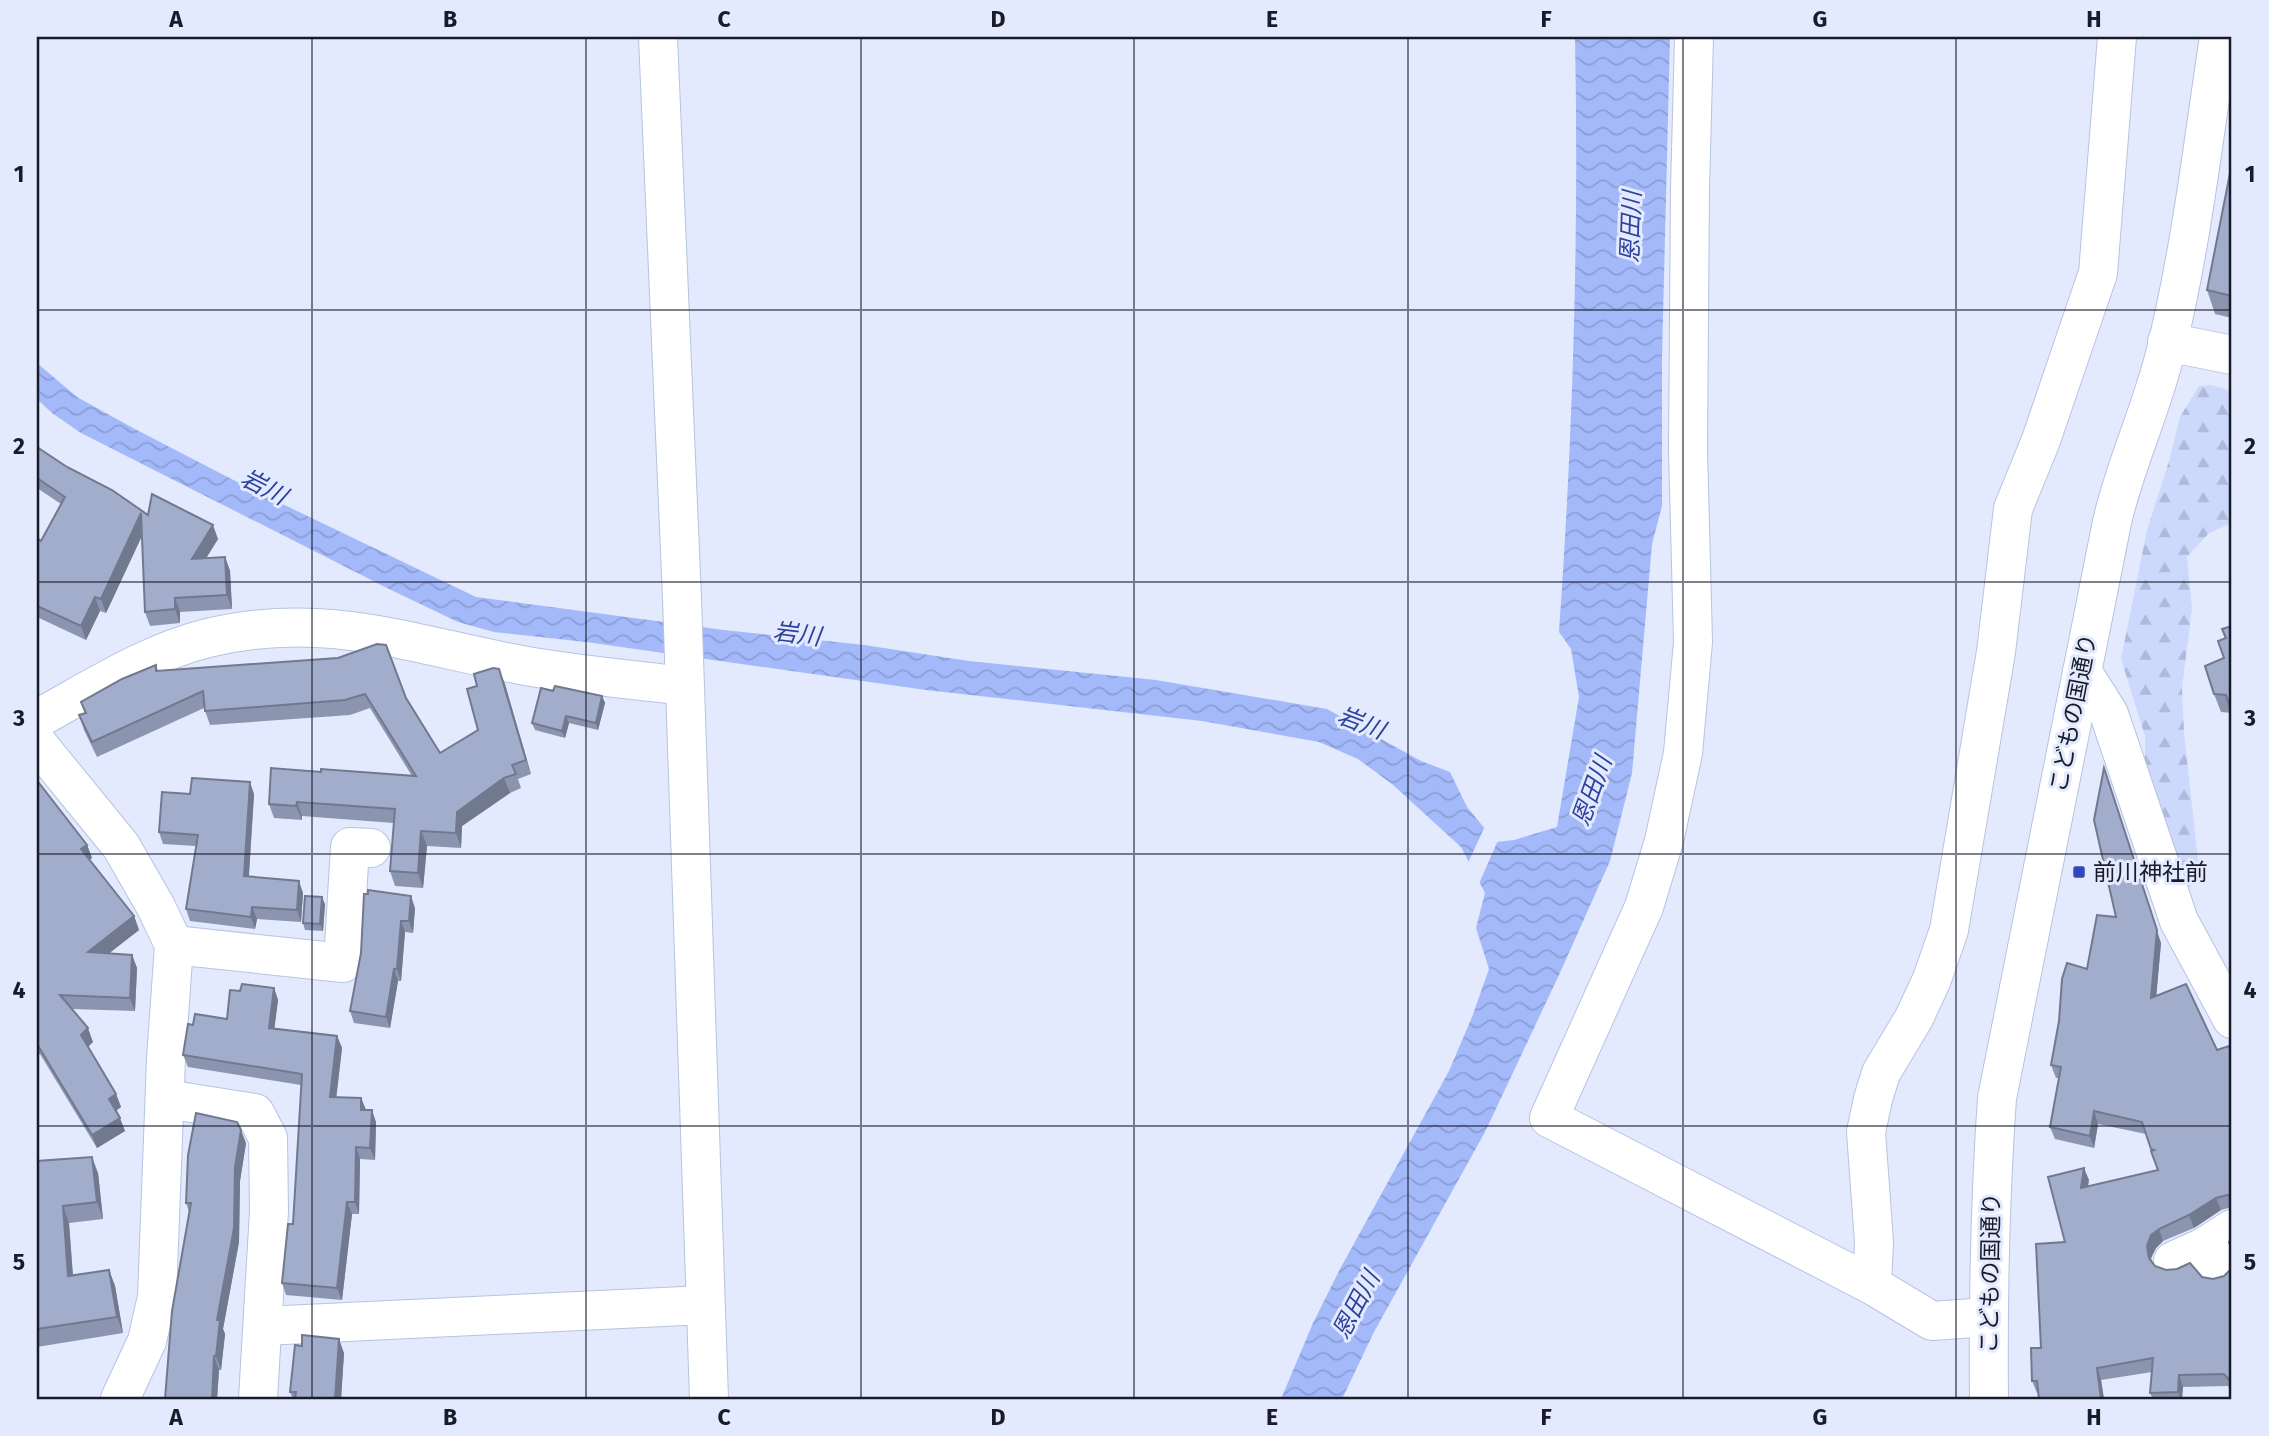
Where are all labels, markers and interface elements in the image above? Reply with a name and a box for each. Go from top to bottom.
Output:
text: A [168,5,183,33]
text: B [443,5,457,33]
text: C [717,5,731,33]
text: D [991,5,1006,33]
text: E [1266,5,1278,33]
text: F [1540,5,1552,33]
text: G [1813,5,1827,33]
text: H [2086,5,2102,33]
text: 1 [14,160,24,188]
text: 1 [2245,160,2255,188]
water label: 恩田川 [1616,188,1646,263]
text: 2 [13,432,25,460]
text: 2 [2244,432,2256,460]
water label: 岩川 [236,464,294,512]
water label: 岩川 [771,617,826,651]
street label: こどもの国通り [2044,631,2102,795]
water label: 岩川 [1334,701,1391,746]
text: 3 [12,704,25,732]
text: 3 [2243,704,2256,732]
water label: 恩田川 [1567,750,1618,830]
place label: 前川神社前 [2093,858,2208,886]
marker: 前川神社前 [2071,864,2087,880]
text: 4 [13,976,26,1004]
text: 4 [2244,976,2257,1004]
street label: こどもの国通り [1975,1192,2005,1354]
text: 5 [13,1248,25,1276]
text: 5 [2244,1248,2256,1276]
water label: 恩田川 [1327,1264,1387,1343]
text: A [168,1403,183,1431]
text: B [443,1403,457,1431]
text: C [717,1403,731,1431]
text: D [991,1403,1006,1431]
text: E [1266,1403,1278,1431]
text: F [1540,1403,1552,1431]
text: G [1813,1403,1827,1431]
text: H [2086,1403,2102,1431]

